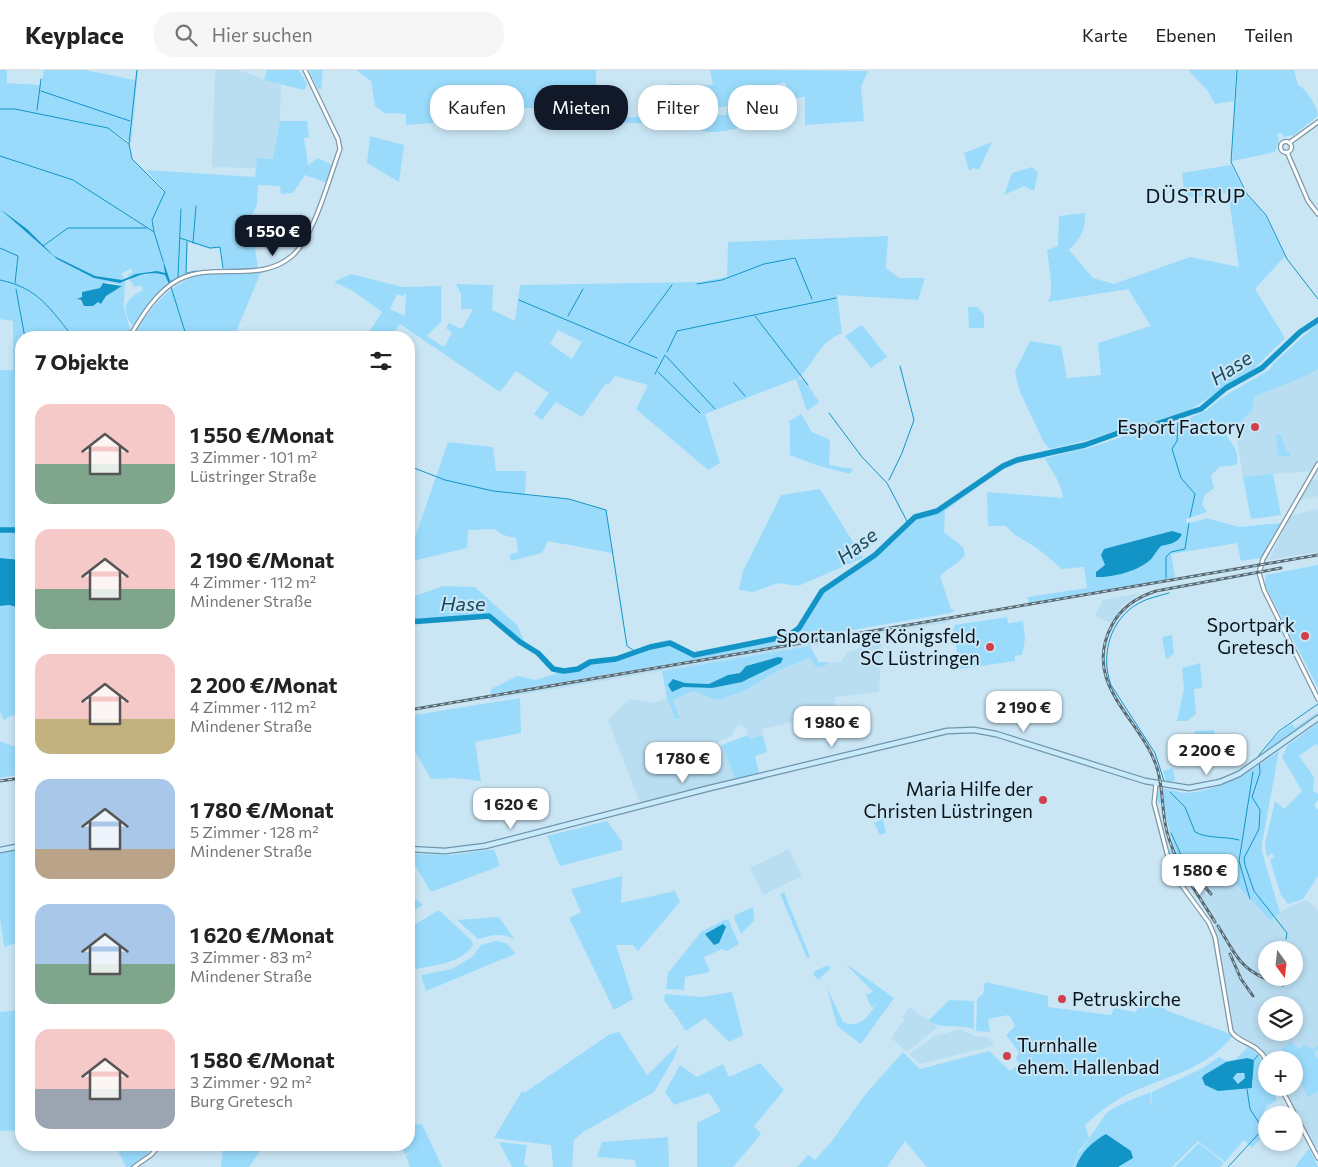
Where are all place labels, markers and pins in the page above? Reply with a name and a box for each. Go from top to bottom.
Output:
pin: 1 550 € [227,214,319,257]
place label: Esport Factory [1117,415,1245,438]
marker: Esport Factory [1249,421,1261,433]
place label: Sportpark Gretesch [1207,613,1295,658]
place label: Sportanlage Königsfeld, SC Lüstringen [776,624,980,669]
marker: Sportpark Gretesch [1299,630,1311,642]
marker: Sportanlage Königsfeld, SC Lüstringen [984,641,996,653]
pin: 2 190 € [978,690,1070,733]
pin: 1 980 € [786,706,878,748]
pin: 2 200 € [1161,734,1253,776]
pin: 1 780 € [637,742,729,784]
place label: Maria Hilfe der Christen Lüstringen [864,777,1033,822]
pin: 1 620 € [465,788,557,830]
marker: Maria Hilfe der Christen Lüstringen [1037,794,1049,806]
pin: 1 580 € [1154,854,1246,896]
place label: Petruskirche [1072,987,1181,1010]
marker: Petruskirche [1056,993,1068,1005]
place label: Turnhalle ehem. Hallenbad [1017,1033,1160,1078]
marker: Turnhalle ehem. Hallenbad [1001,1050,1013,1062]

